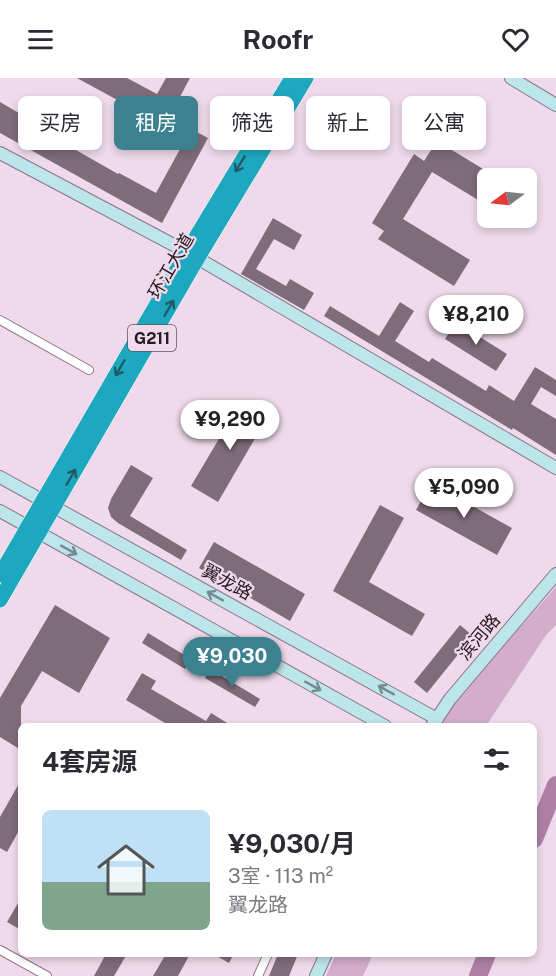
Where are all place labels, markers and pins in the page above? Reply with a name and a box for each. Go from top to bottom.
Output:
pin: ¥8,210 [427,295,525,346]
pin: ¥9,290 [181,400,279,451]
pin: ¥5,090 [415,468,513,519]
pin: ¥9,030 [183,637,281,688]

